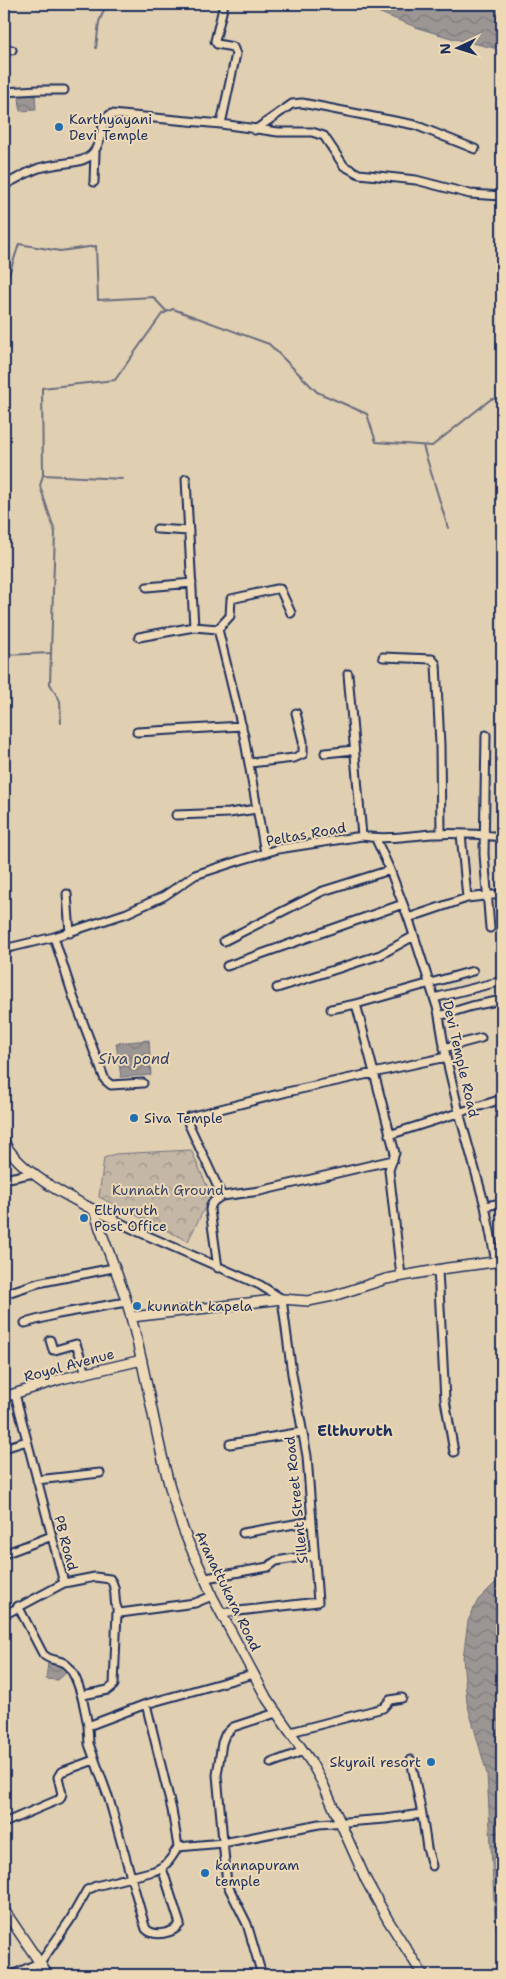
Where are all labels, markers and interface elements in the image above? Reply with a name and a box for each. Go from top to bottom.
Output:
north arrow [434,22,484,72]
text: N [436,43,454,55]
place label: Karthyayani Devi Temple [69,110,152,144]
marker: Karthyayani Devi Temple [53,121,65,133]
street label: Peltas Road [265,818,347,850]
street label: Devi Temple Road [439,999,483,1119]
water label: Siva pond [98,1049,170,1069]
place label: Siva Temple [144,1109,223,1127]
marker: Siva Temple [128,1112,140,1124]
park label: Kunnath Ground [112,1181,224,1199]
place label: Elthuruth Post Office [94,1201,167,1235]
marker: Elthuruth Post Office [78,1212,90,1224]
place label: kunnath kapela [147,1297,253,1315]
marker: kunnath kapela [131,1300,143,1312]
street label: Royal Avenue [22,1344,116,1386]
district label: Elthuruth [317,1421,393,1441]
street label: Sillent Street Road [280,1435,312,1565]
street label: PB Road [50,1513,82,1573]
street label: Aranattukara Road [191,1528,265,1654]
place label: Skyrail resort [330,1753,421,1771]
marker: Skyrail resort [425,1756,437,1768]
place label: kannapuram temple [215,1856,299,1890]
marker: kannapuram temple [199,1867,211,1879]

